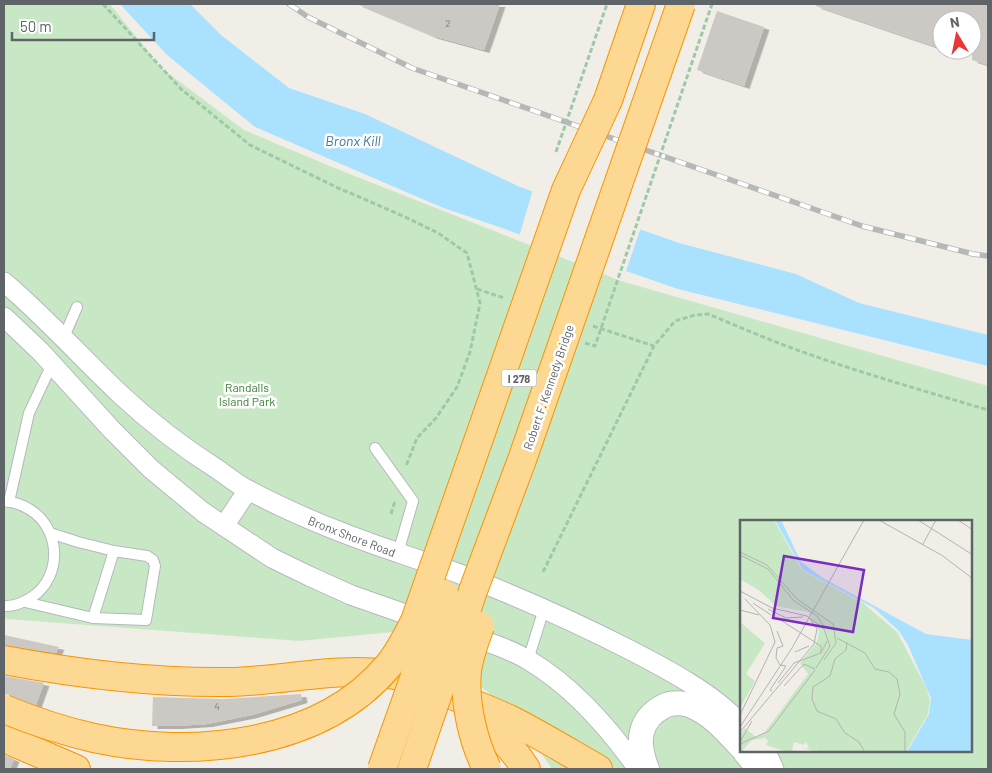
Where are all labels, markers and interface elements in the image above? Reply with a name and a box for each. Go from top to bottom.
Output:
scale bar [12,10,155,42]
north arrow [932,10,982,60]
text: N [949,13,961,31]
text: 50 m [20,17,52,35]
house number: 2 [445,17,451,29]
water label: Bronx Kill [325,132,381,149]
street label: Robert F. Kennedy Bridge [520,323,576,451]
road number: I 278 [502,369,536,386]
park label: Randalls Island Park [219,380,275,408]
street label: Bronx Shore Road [306,513,398,559]
inset map [740,520,972,753]
house number: 4 [214,700,220,712]

